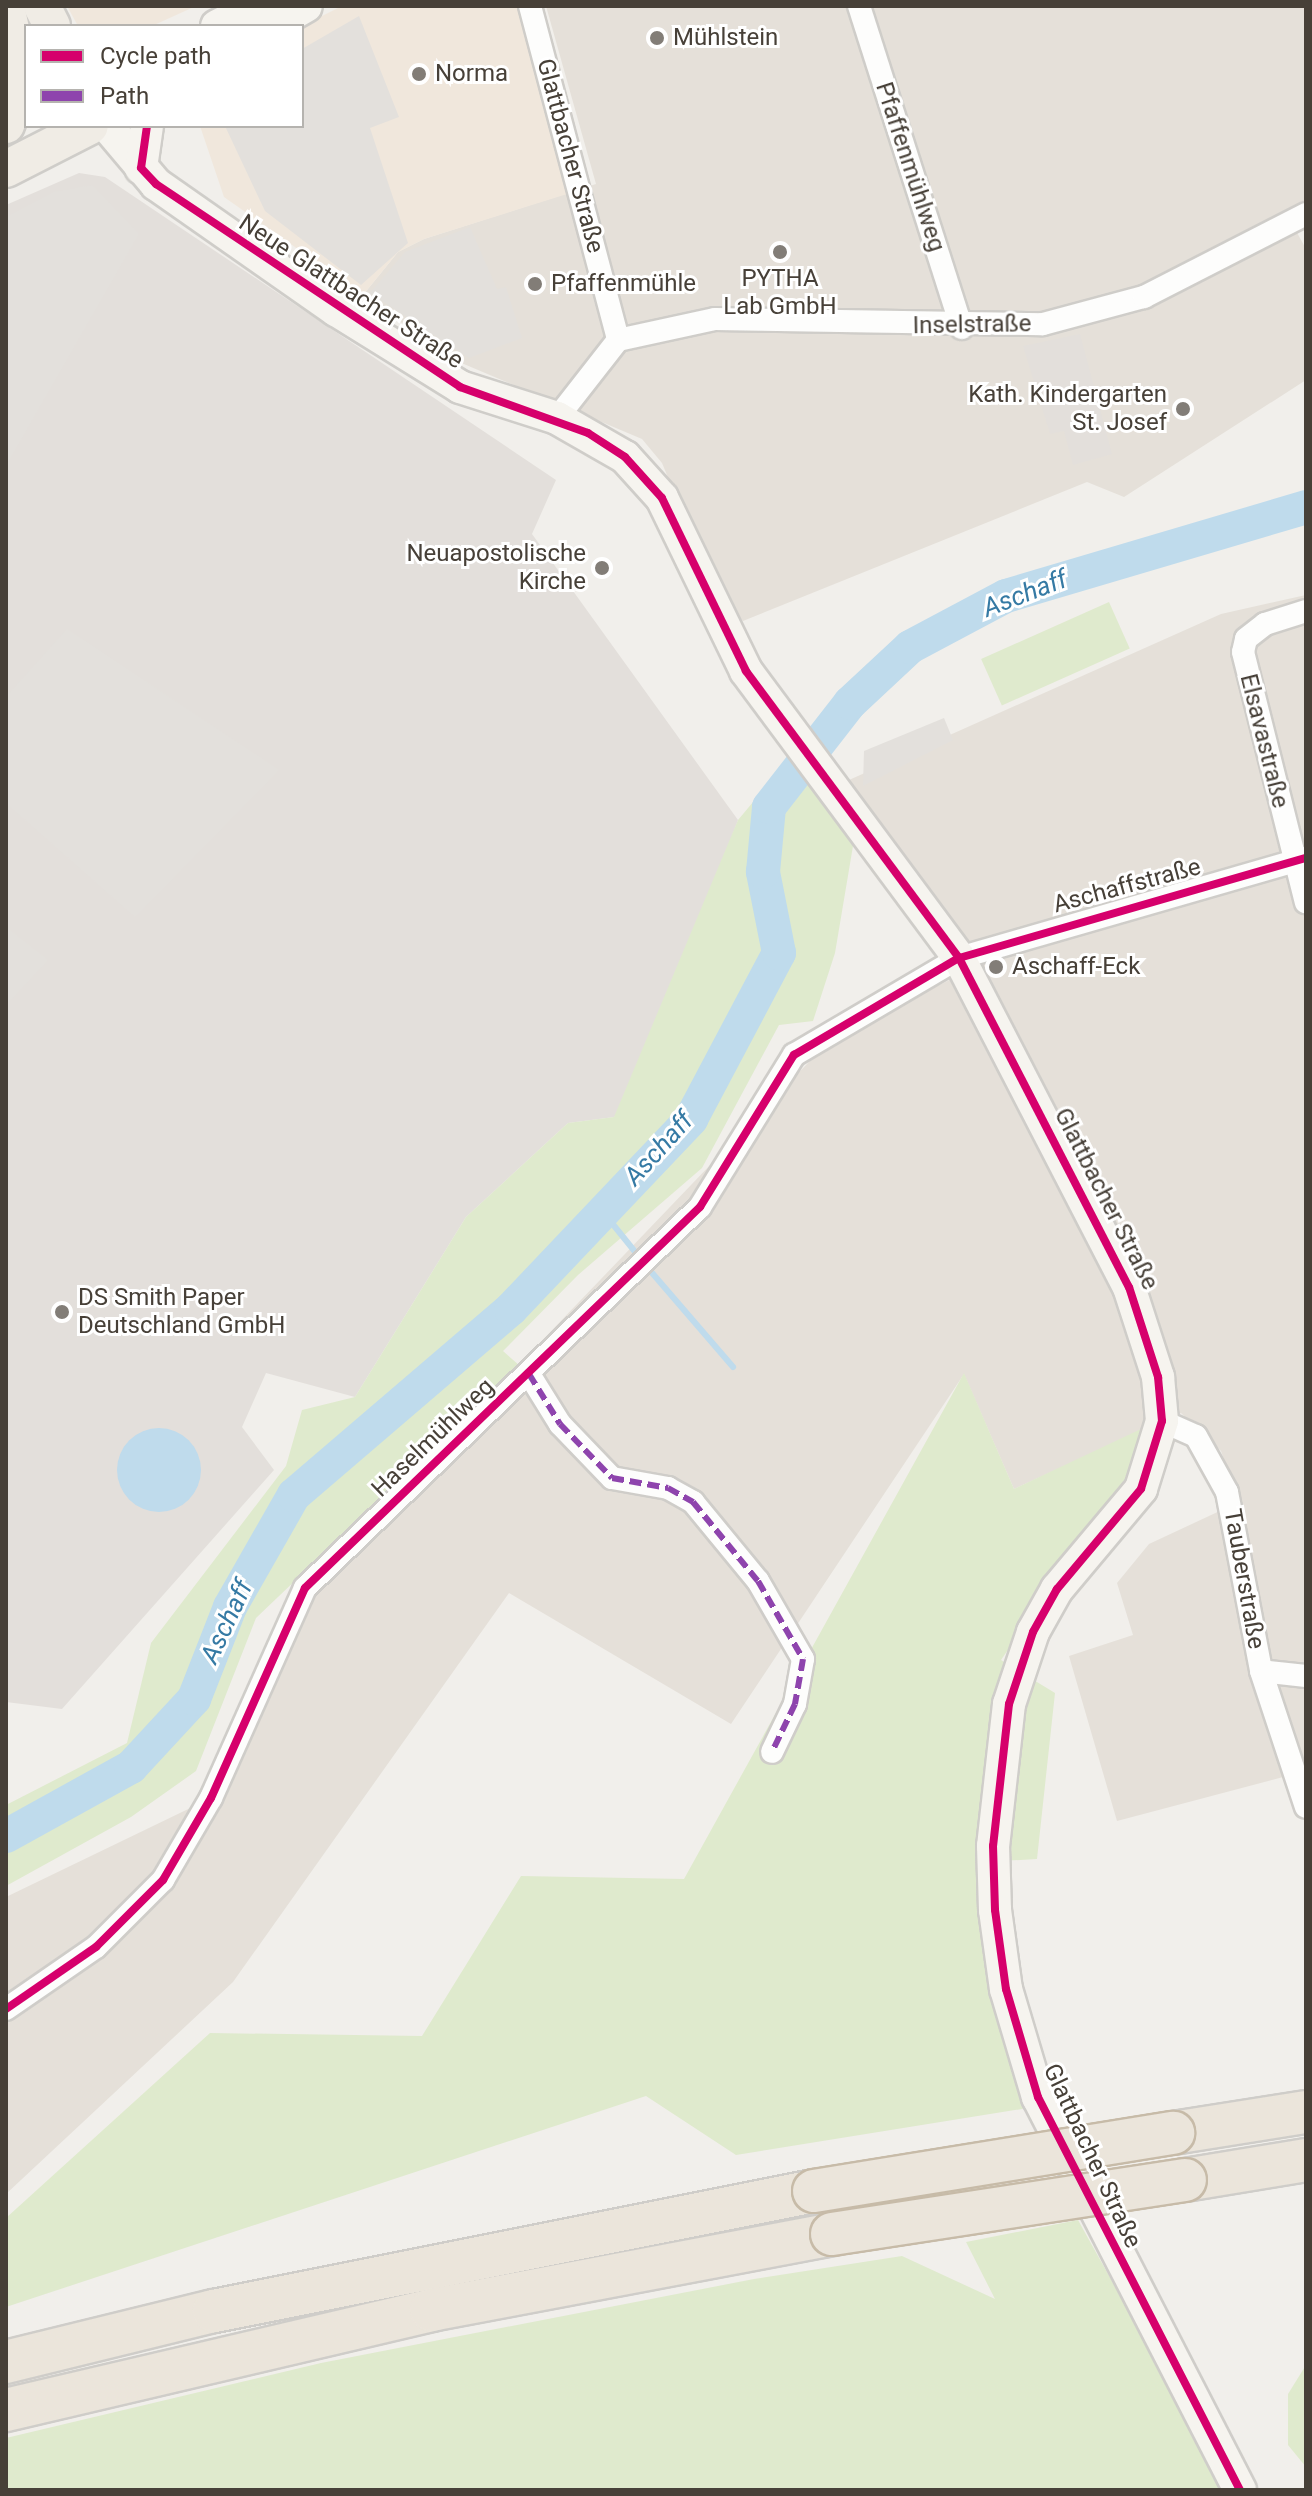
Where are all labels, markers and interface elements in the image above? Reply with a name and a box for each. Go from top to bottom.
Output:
legend [24,24,304,128]
place label: Mühlstein [673,24,778,52]
marker: Mühlstein [648,29,666,47]
text: Cycle path [100,42,212,70]
street label: Glattbacher Straße [530,56,610,256]
place label: Norma [435,60,508,88]
marker: Norma [410,65,428,83]
street label: Pfaffenmühlweg [869,79,951,255]
text: Path [100,82,149,110]
street label: Neue Glattbacher Straße [233,209,469,375]
marker: PYTHA Lab GmbH [771,243,789,261]
place label: PYTHA Lab GmbH [723,265,837,321]
place label: Pfaffenmühle [551,270,696,298]
marker: Pfaffenmühle [526,275,544,293]
street label: Inselstraße [912,310,1032,340]
place label: Kath. Kindergarten St. Josef [968,381,1167,437]
marker: Kath. Kindergarten St. Josef [1174,400,1192,418]
place label: Neuapostolische Kirche [406,540,586,596]
marker: Neuapostolische Kirche [593,559,611,577]
water label: Aschaff [978,564,1072,624]
street label: Elsavastraße [1233,671,1295,811]
street label: Aschaffstraße [1050,852,1204,920]
place label: Aschaff-Eck [1012,953,1140,981]
marker: Aschaff-Eck [987,958,1005,976]
street label: Glattbacher Straße [1048,1103,1164,1295]
water label: Aschaff [618,1106,700,1192]
place label: DS Smith Paper Deutschland GmbH [78,1284,285,1340]
marker: DS Smith Paper Deutschland GmbH [53,1303,71,1321]
street label: Haselmühlweg [366,1373,500,1503]
street label: Tauberstraße [1218,1507,1270,1651]
water label: Aschaff [194,1576,260,1668]
street label: Glattbacher Straße [1037,2059,1147,2253]

